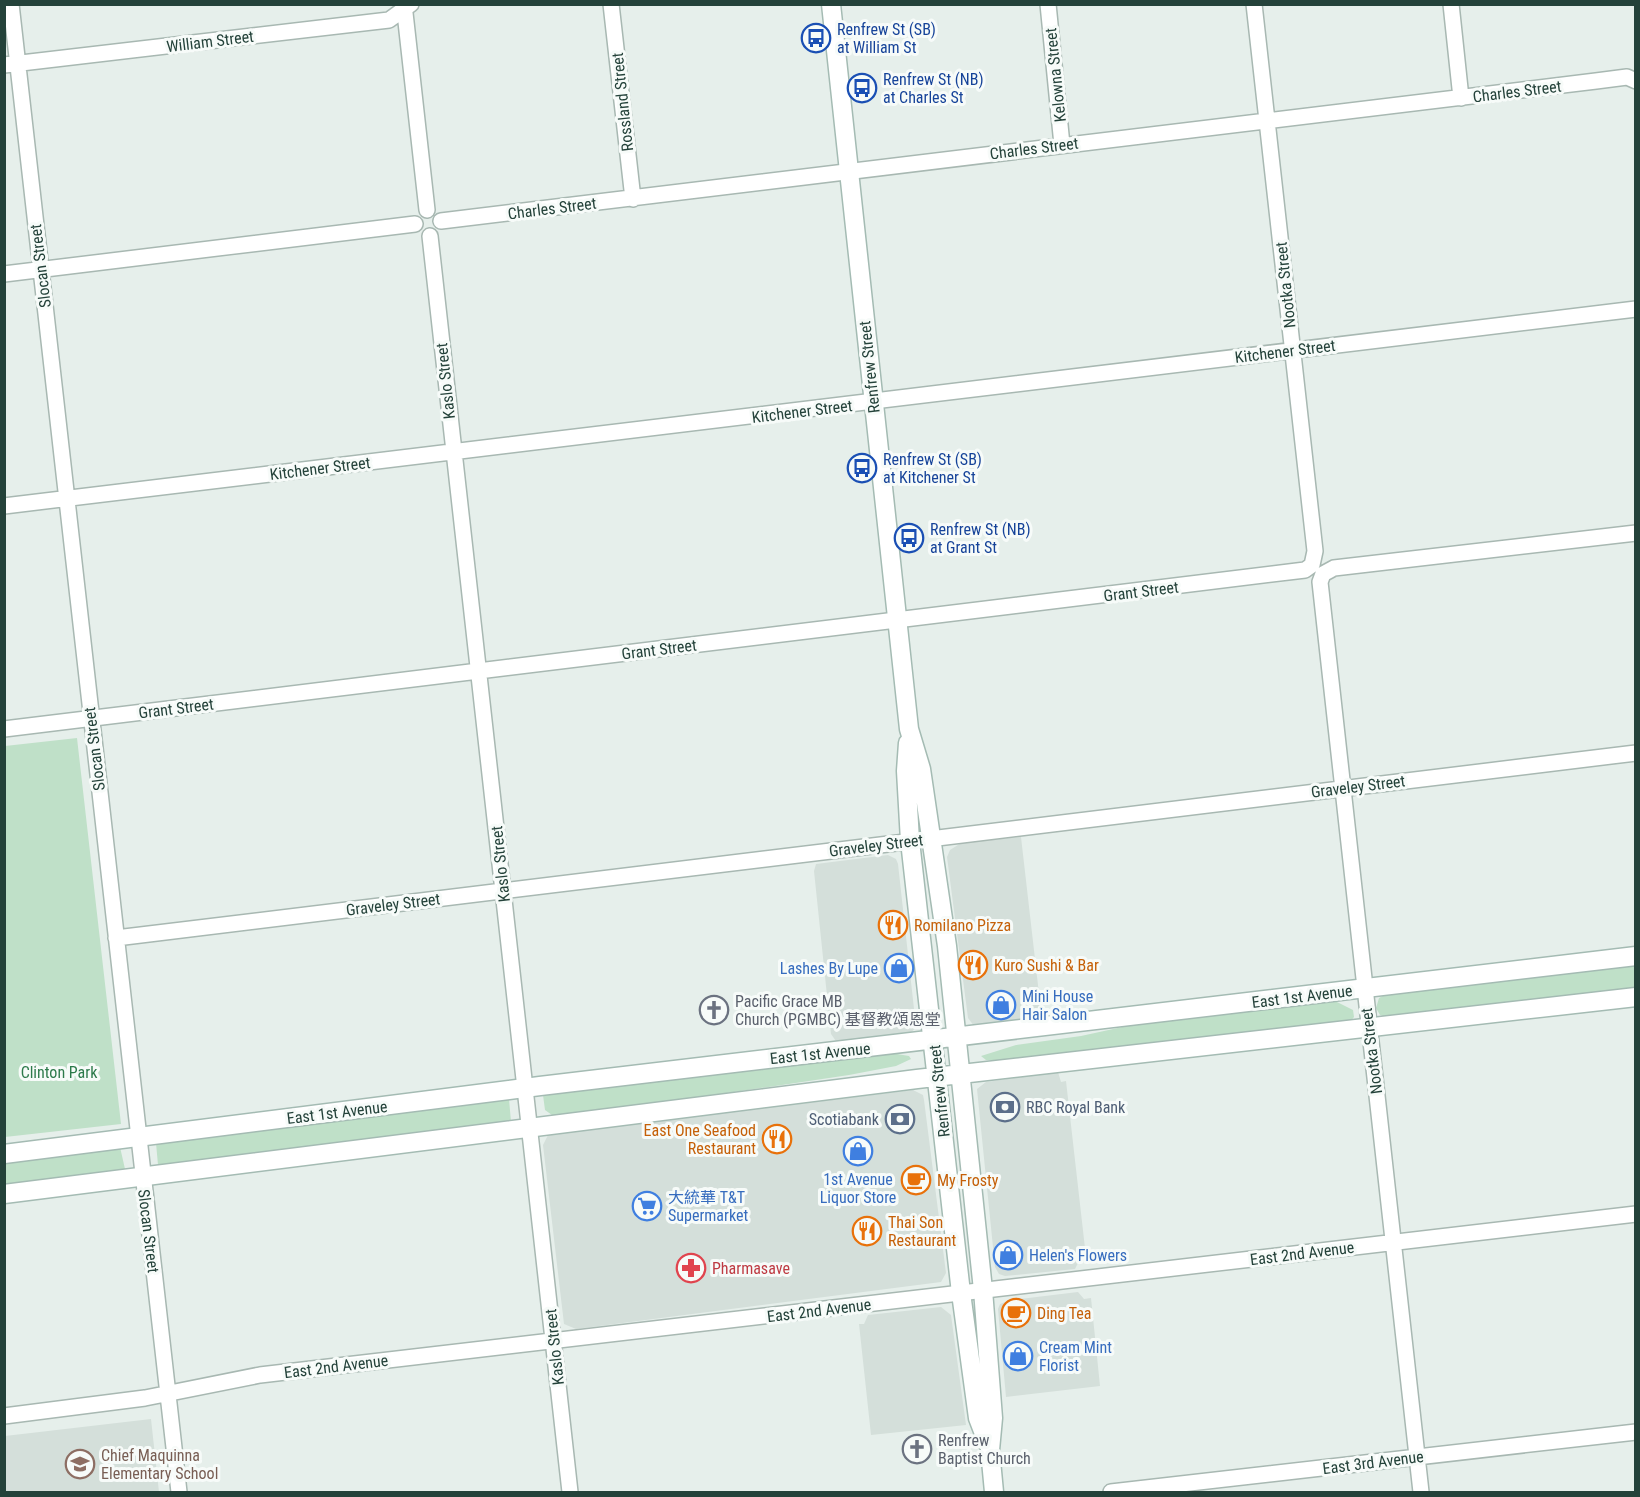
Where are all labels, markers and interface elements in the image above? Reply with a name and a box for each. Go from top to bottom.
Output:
place label: Renfrew St (SB) at William St [837,20,936,57]
bus stop icon: Renfrew St (SB) at William St [800,22,832,54]
street label: William Street [165,27,255,56]
street label: Kelowna Street [1041,27,1070,123]
street label: Rossland Street [608,51,637,152]
place label: Renfrew St (NB) at Charles St [883,70,984,107]
bus stop icon: Renfrew St (NB) at Charles St [846,72,878,104]
street label: Charles Street [1472,77,1563,106]
street label: Charles Street [989,134,1080,163]
street label: Charles Street [507,194,598,223]
street label: Slocan Street [26,223,55,309]
street label: Nootka Street [1271,241,1299,329]
street label: Renfrew Street [855,320,884,414]
street label: Kitchener Street [1234,336,1337,367]
street label: Kaslo Street [432,342,459,420]
street label: Kitchener Street [751,396,854,427]
place label: Renfrew St (SB) at Kitchener St [883,450,982,487]
bus stop icon: Renfrew St (SB) at Kitchener St [846,452,878,484]
street label: Kitchener Street [269,453,372,484]
place label: Renfrew St (NB) at Grant St [930,520,1031,557]
bus stop icon: Renfrew St (NB) at Grant St [893,522,925,554]
street label: Grant Street [1103,577,1180,606]
street label: Grant Street [621,635,698,664]
street label: Grant Street [138,694,215,723]
street label: Slocan Street [80,706,109,792]
street label: Graveley Street [1310,771,1406,802]
street label: Kaslo Street [487,825,514,903]
street label: Graveley Street [828,830,924,861]
street label: Graveley Street [345,889,441,920]
restaurant icon: Romilano Pizza [877,909,909,941]
place label: Romilano Pizza [914,916,1011,935]
restaurant icon: Kuro Sushi & Bar [957,949,989,981]
shop icon: Lashes By Lupe [883,952,915,984]
place label: Kuro Sushi & Bar [994,956,1099,975]
place label: Lashes By Lupe [780,959,878,978]
street label: East 1st Avenue [1251,981,1353,1012]
place label: Mini House Hair Salon [1022,987,1093,1024]
shop icon: Mini House Hair Salon [985,989,1017,1021]
place label: Pacific Grace MB Church (PGMBC) 基督教頌恩堂 [735,992,941,1029]
church icon: Pacific Grace MB Church (PGMBC) 基督教頌恩堂 [698,994,730,1026]
street label: Nootka Street [1357,1006,1386,1095]
street label: East 1st Avenue [769,1039,871,1068]
street label: Renfrew Street [925,1044,954,1138]
park label: Clinton Park [21,1063,98,1082]
bank icon: RBC Royal Bank [989,1091,1021,1123]
street label: East 1st Avenue [286,1097,388,1128]
place label: RBC Royal Bank [1026,1098,1126,1117]
bank icon: Scotiabank [884,1103,916,1135]
place label: Scotiabank [809,1110,880,1129]
place label: East One Seafood Restaurant [644,1121,756,1158]
restaurant icon: East One Seafood Restaurant [761,1123,793,1155]
shop icon: 1st Avenue Liquor Store [842,1135,874,1167]
cafe icon: My Frosty [900,1164,932,1196]
place label: 1st Avenue Liquor Store [820,1170,896,1207]
place label: My Frosty [937,1171,999,1190]
street label: Slocan Street [134,1188,163,1274]
place label: 大統華 T&T Supermarket [668,1188,748,1225]
supermarket icon: 大統華 T&T Supermarket [631,1190,663,1222]
place label: Thai Son Restaurant [888,1213,956,1250]
restaurant icon: Thai Son Restaurant [851,1215,883,1247]
street label: East 2nd Avenue [1249,1238,1355,1269]
shop icon: Helen's Flowers [992,1239,1024,1271]
place label: Helen's Flowers [1029,1246,1127,1265]
pharmacy icon: Pharmasave [675,1252,707,1284]
place label: Pharmasave [712,1259,790,1278]
street label: East 2nd Avenue [766,1295,872,1326]
cafe icon: Ding Tea [1000,1297,1032,1329]
place label: Ding Tea [1037,1304,1092,1323]
street label: Kaslo Street [541,1308,568,1386]
place label: Cream Mint Florist [1039,1338,1112,1375]
shop icon: Cream Mint Florist [1002,1340,1034,1372]
street label: East 2nd Avenue [283,1351,389,1382]
place label: Renfrew Baptist Church [938,1431,1031,1468]
church icon: Renfrew Baptist Church [901,1433,933,1465]
place label: Chief Maquinna Elementary School [101,1446,218,1483]
street label: East 3rd Avenue [1321,1447,1425,1478]
school or university icon: Chief Maquinna Elementary School [64,1448,96,1480]

